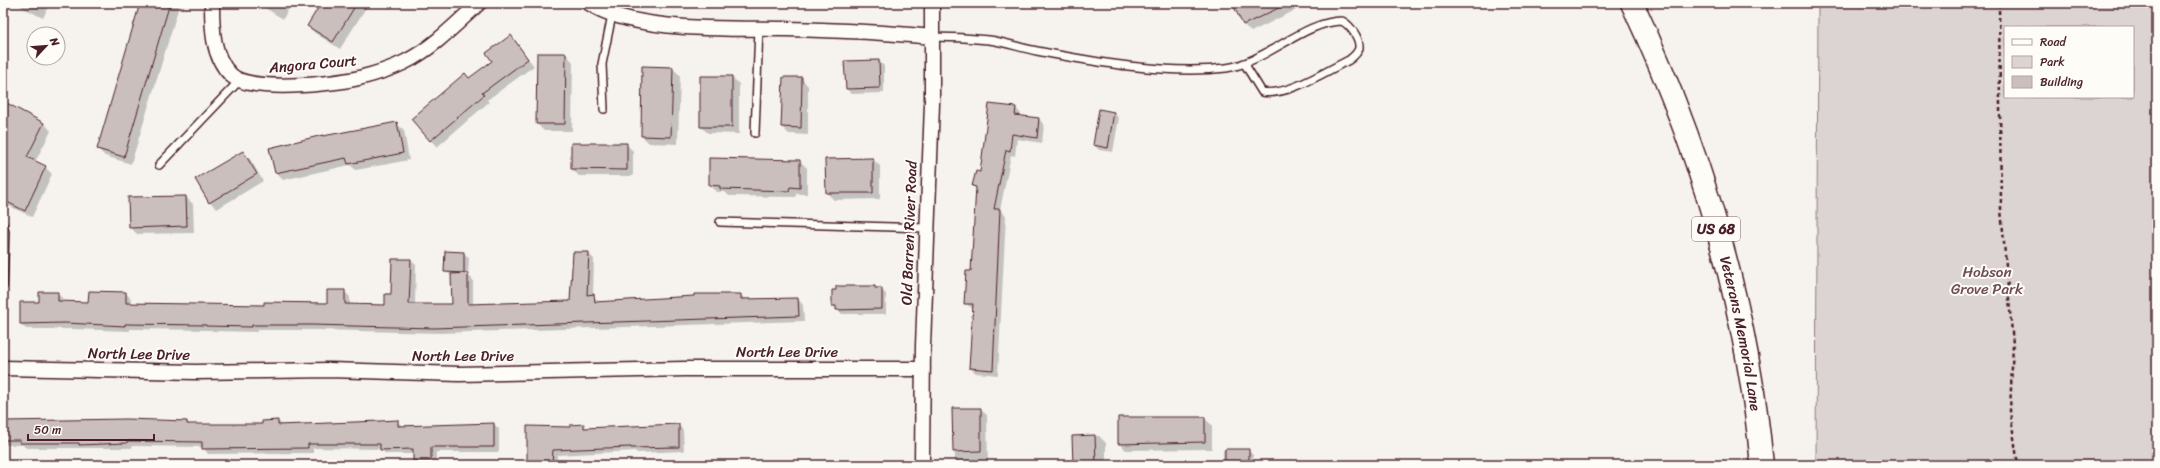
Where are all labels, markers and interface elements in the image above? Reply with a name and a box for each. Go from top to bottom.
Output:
north arrow [26,26,66,66]
legend [2004,26,2134,98]
text: Road [2040,31,2067,53]
text: N [44,33,65,50]
street label: Angora Court [267,47,359,81]
text: Park [2040,51,2065,73]
text: Building [2040,71,2083,93]
street label: Old Barren River Road [893,159,925,306]
road number: US 68 [1692,217,1740,241]
street label: Veterans Memorial Lane [1712,253,1769,413]
park label: Hobson Grove Park [1951,259,2024,302]
street label: North Lee Drive [736,339,838,365]
street label: North Lee Drive [88,340,191,368]
street label: North Lee Drive [412,343,514,369]
scale bar [28,416,154,442]
text: 50 m [34,419,61,441]

